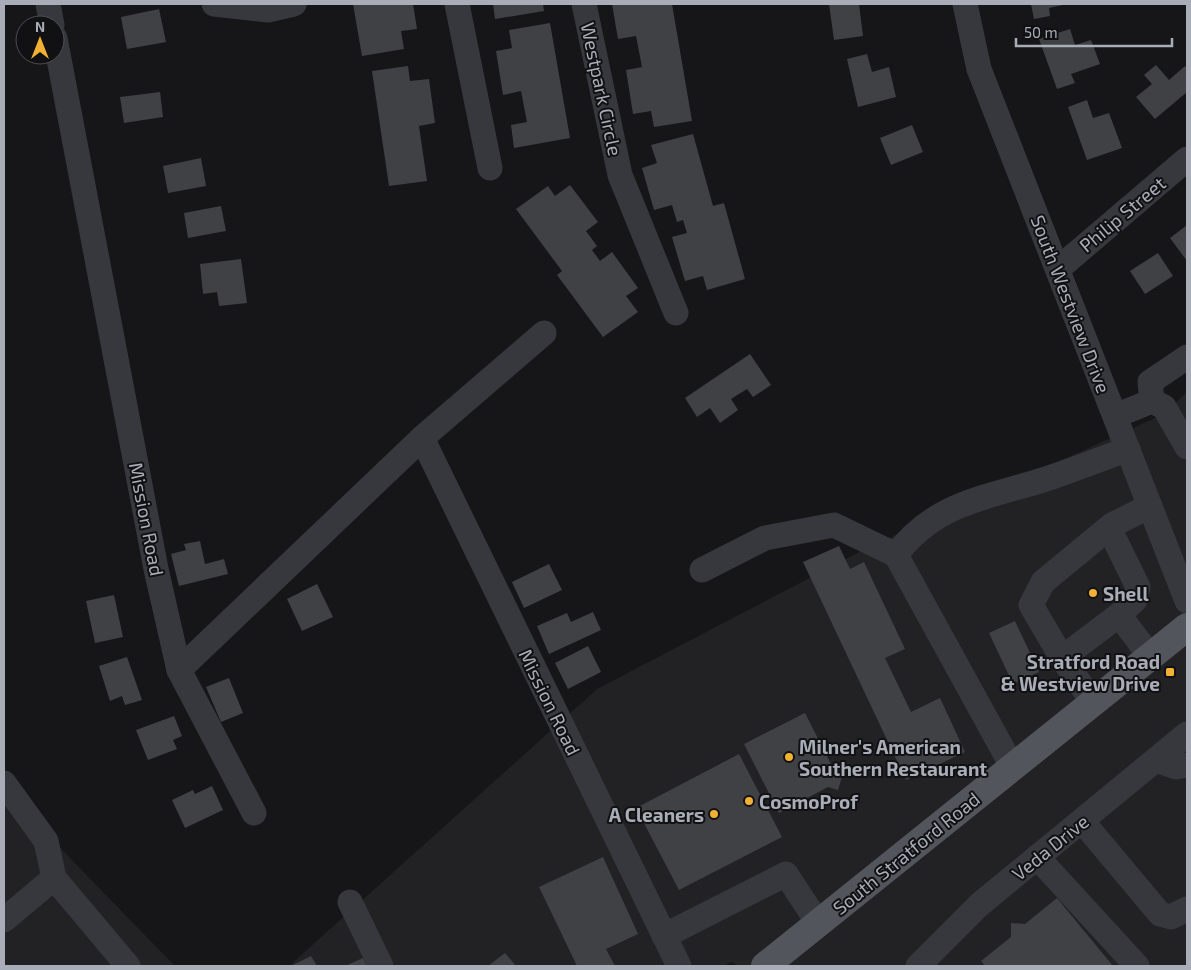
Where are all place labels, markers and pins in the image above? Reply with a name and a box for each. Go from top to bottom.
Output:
place label: Shell [1103,582,1150,605]
marker: Shell [1087,587,1099,599]
place label: Stratford Road & Westview Drive [1000,650,1160,695]
marker: Stratford Road & Westview Drive [1164,666,1176,678]
place label: Milner's American Southern Restaurant [799,735,987,780]
marker: Milner's American Southern Restaurant [783,751,795,763]
place label: CosmoProf [759,790,859,813]
marker: CosmoProf [743,795,755,807]
place label: A Cleaners [609,803,704,826]
marker: A Cleaners [708,808,720,820]

